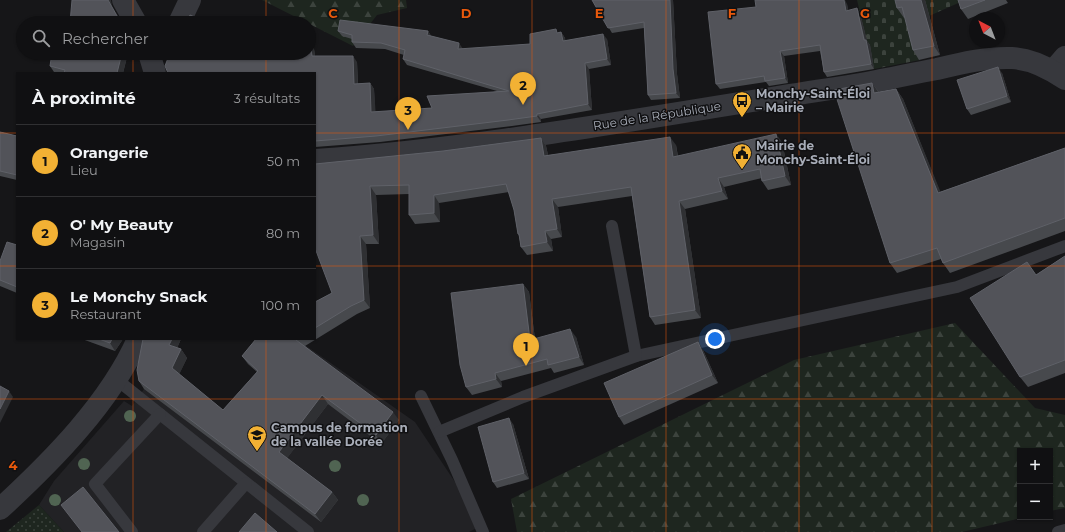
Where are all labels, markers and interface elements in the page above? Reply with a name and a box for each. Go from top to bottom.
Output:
text: C [328,5,338,21]
text: D [461,5,472,21]
text: E [595,5,604,21]
text: F [728,5,736,21]
text: G [860,5,870,21]
north arrow [969,12,1005,48]
search box [16,16,316,60]
icon: search [30,27,52,49]
text: Rechercher [62,29,149,48]
pin: 2 [510,72,536,105]
place label: Monchy-Saint-Éloi – Mairie [756,86,870,115]
text: À proximité [32,88,136,108]
text: 3 résultats [234,90,300,106]
bus stop icon: Monchy-Saint-Éloi – Mairie [731,90,753,118]
pin: 3 [395,97,421,130]
street label: Rue de la République [592,98,722,133]
place label: Mairie de Monchy-Saint-Éloi [756,138,870,167]
public building icon: Mairie de Monchy-Saint-Éloi [731,142,753,170]
text: Orangerie [70,143,149,162]
text: 1 [42,153,48,169]
text: 50 m [267,153,300,169]
text: Lieu [70,162,98,178]
text: O' My Beauty [70,215,173,234]
text: 2 [41,225,49,241]
text: 80 m [266,225,300,241]
text: Magasin [70,234,125,250]
text: Le Monchy Snack [70,287,207,306]
text: 3 [41,297,49,313]
text: 100 m [261,297,300,313]
text: Restaurant [70,306,141,322]
your location [705,329,725,349]
pin: 1 [513,333,539,366]
place label: Campus de formation de la vallée Dorée [271,420,408,449]
school or university icon: Campus de formation de la vallée Dorée [246,424,268,452]
map controls [1017,448,1053,520]
button: + [1017,448,1053,484]
text: 4 [9,457,18,473]
button: − [1017,484,1053,520]

